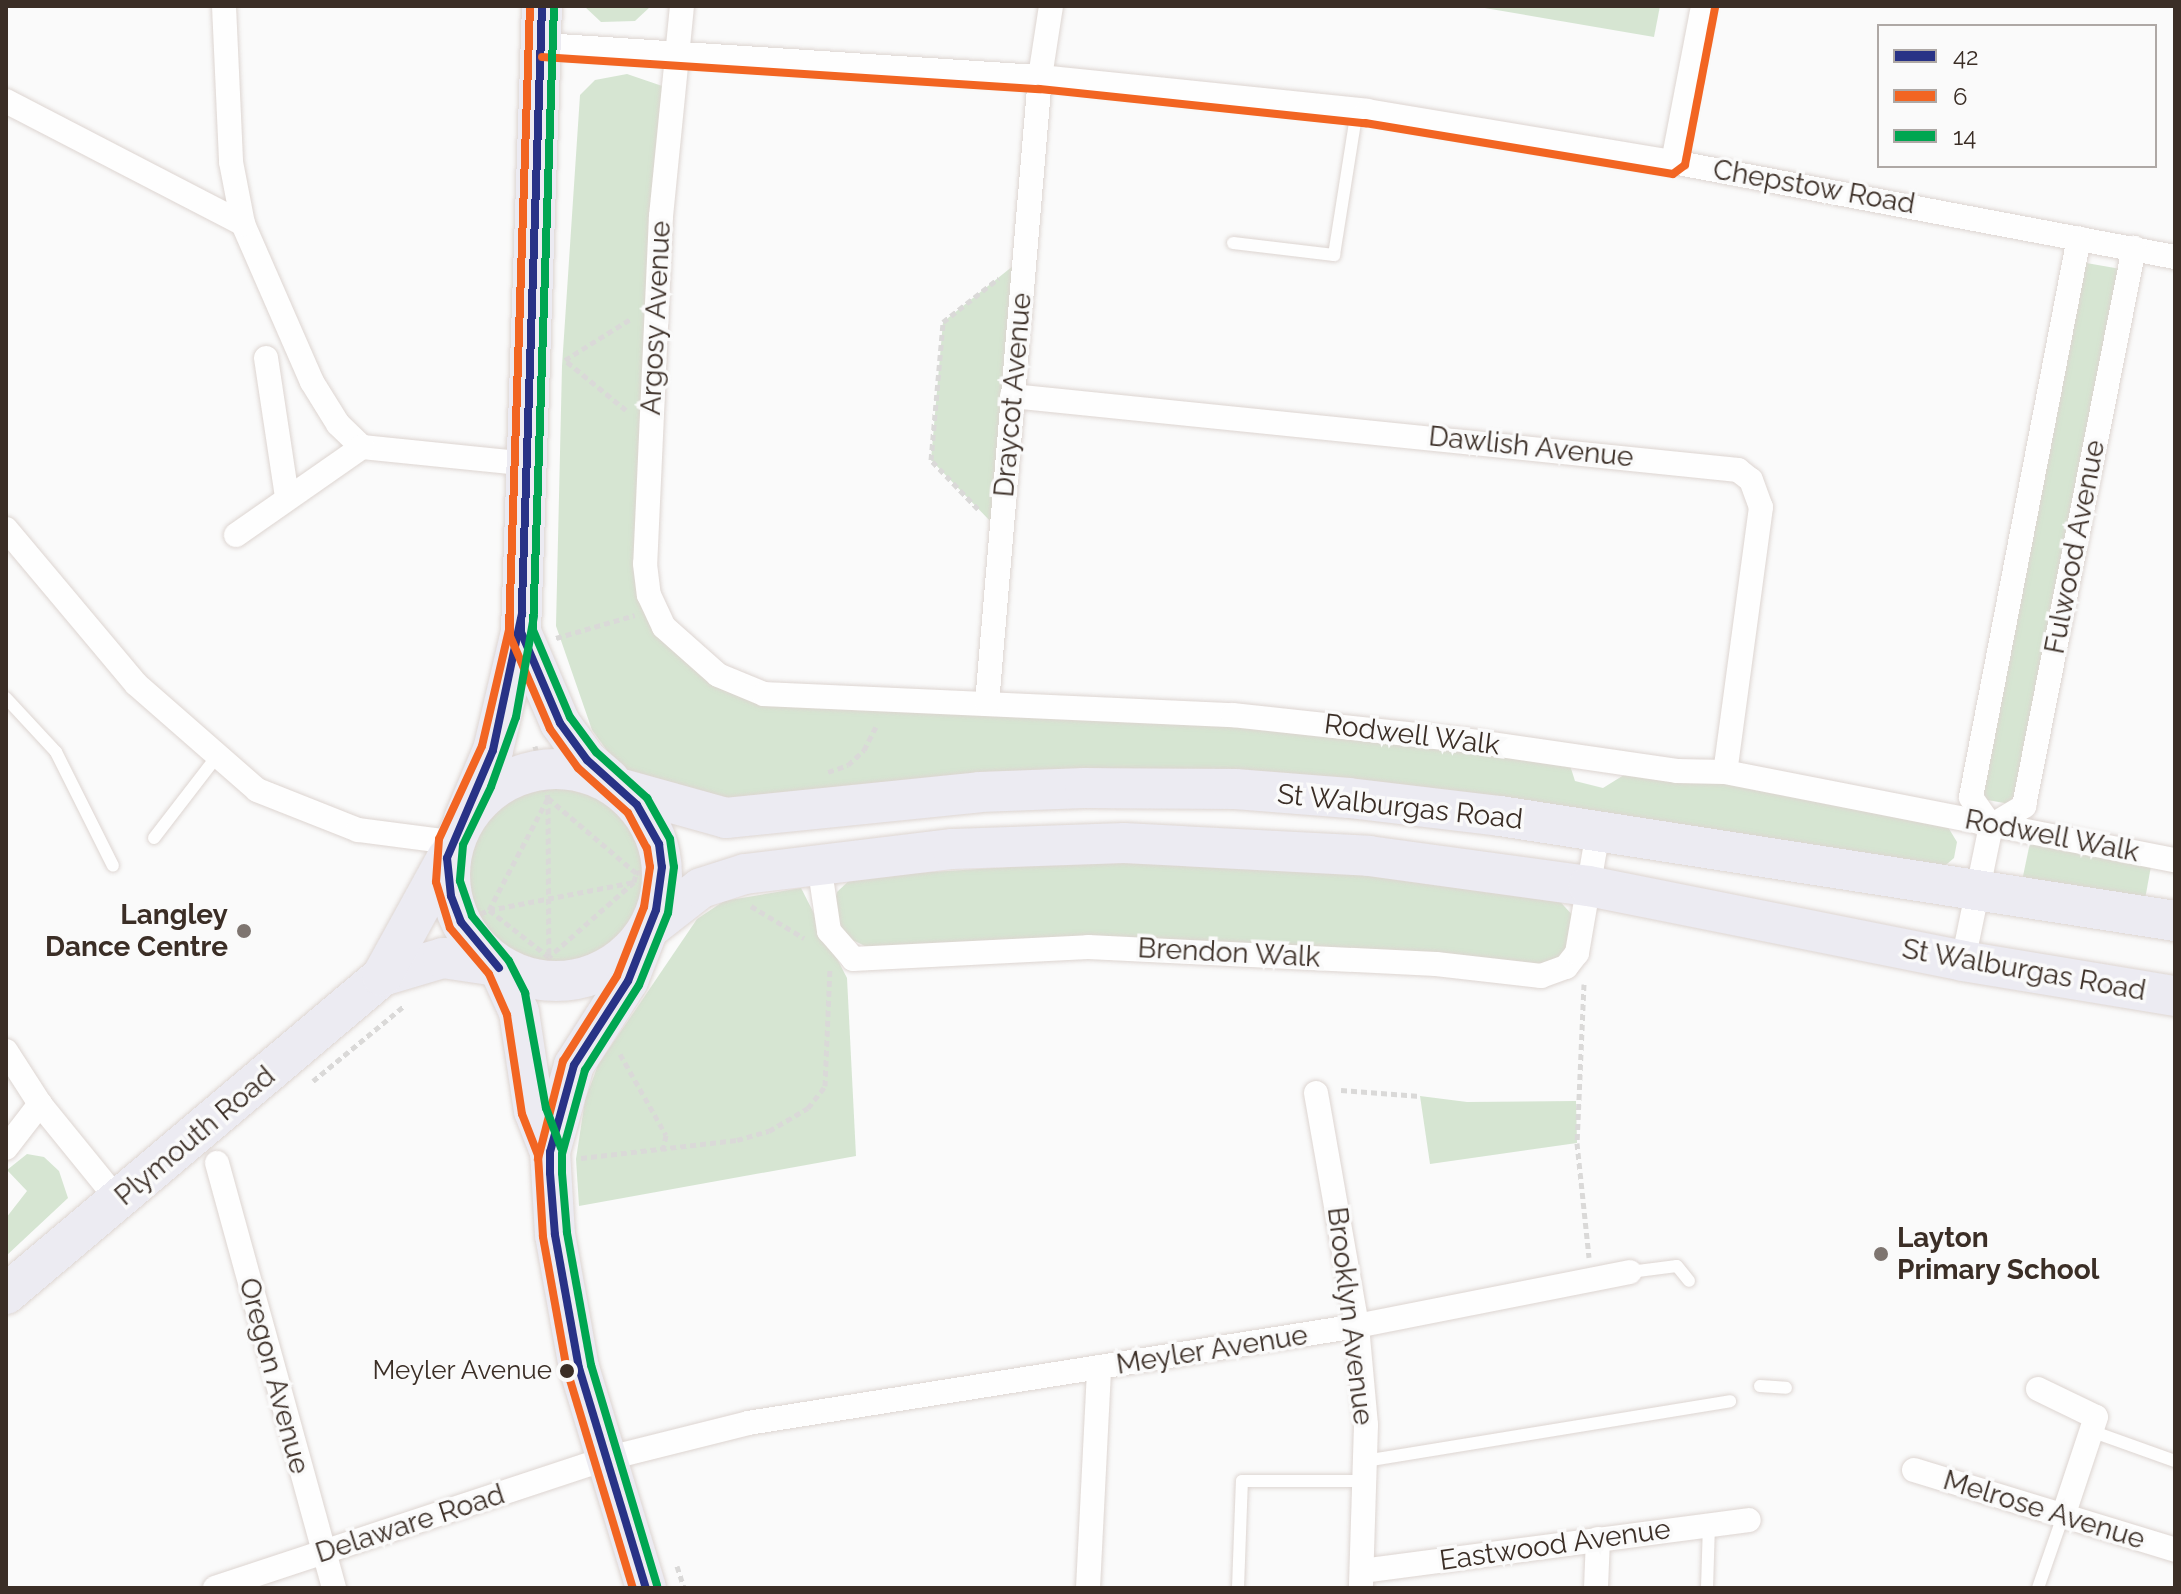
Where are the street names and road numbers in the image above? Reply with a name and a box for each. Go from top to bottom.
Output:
street label: Chepstow Road [1710,153,1918,221]
street label: Argosy Avenue [634,219,678,417]
street label: Draycot Avenue [987,291,1039,499]
street label: Dawlish Avenue [1427,420,1635,474]
street label: Fulwood Avenue [2038,437,2112,657]
street label: Rodwell Walk [1321,707,1503,763]
street label: St Walburgas Road [1275,777,1525,837]
street label: Rodwell Walk [1961,802,2143,870]
street label: Brendon Walk [1136,931,1322,975]
street label: St Walburgas Road [1899,932,2149,1008]
street label: Plymouth Road [108,1059,282,1213]
street label: Brooklyn Avenue [1320,1205,1380,1427]
street label: Oregon Avenue [232,1274,316,1478]
street label: Meyler Avenue [1113,1318,1311,1382]
street label: Melrose Avenue [1939,1463,2149,1557]
street label: Delaware Road [311,1478,509,1570]
street label: Eastwood Avenue [1437,1512,1673,1578]

